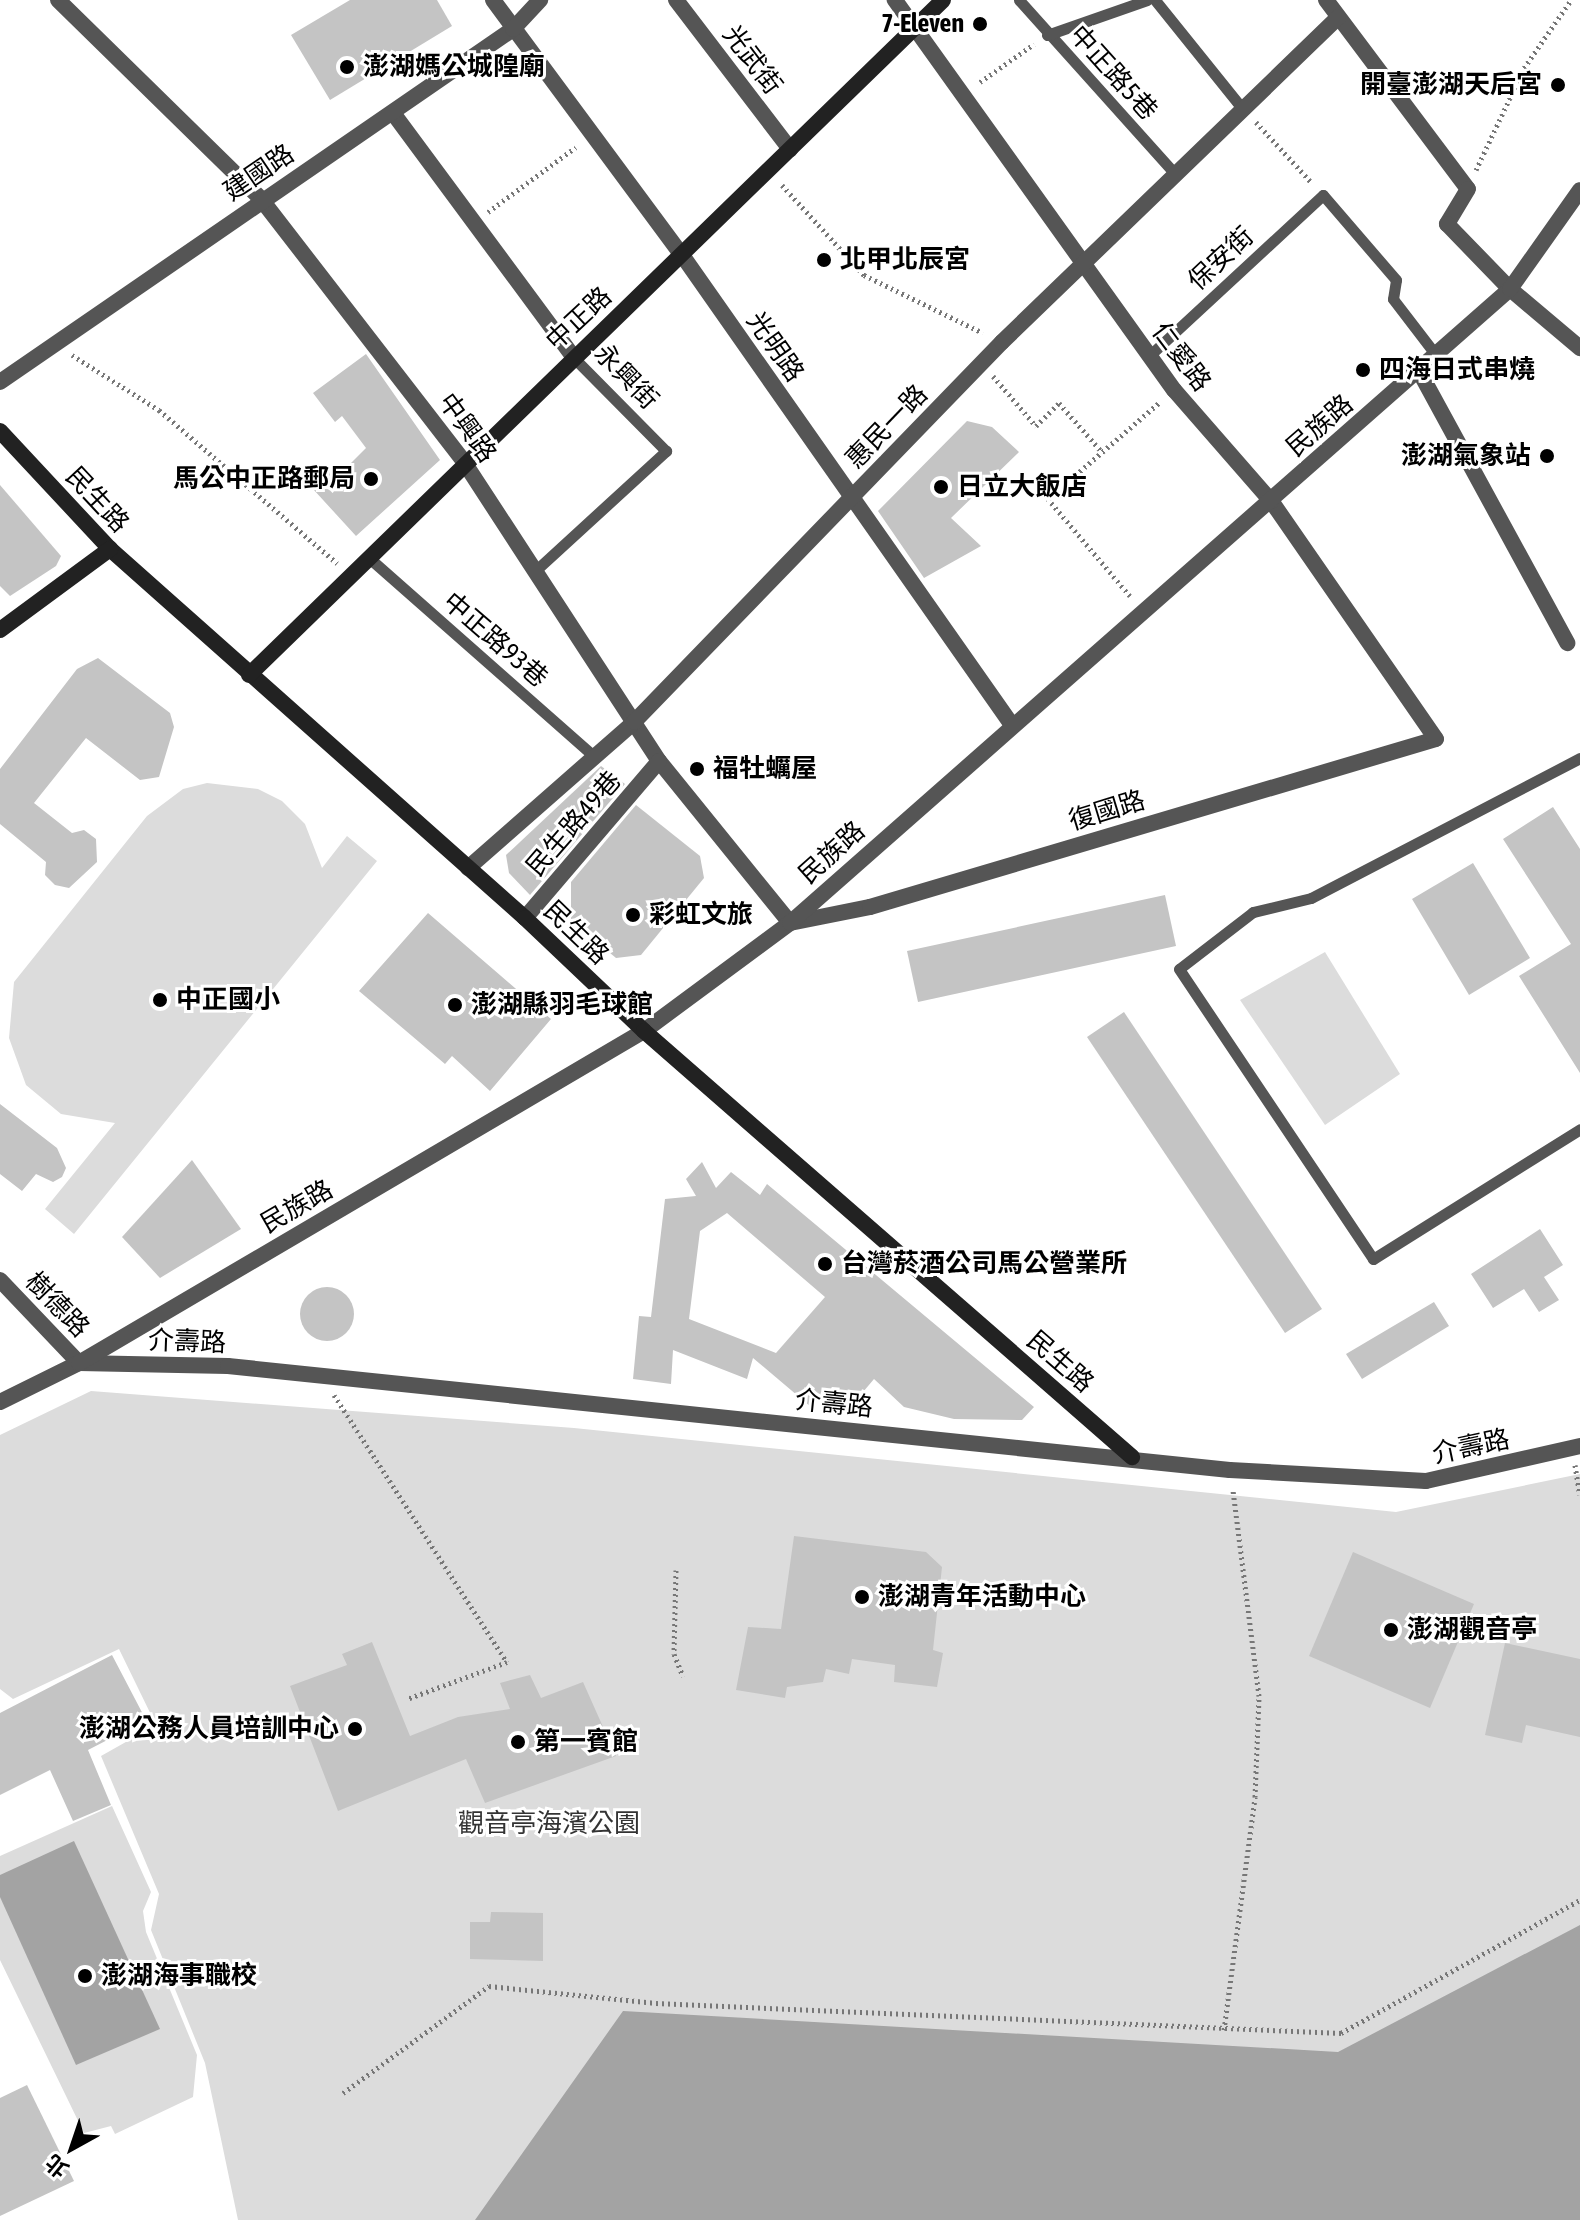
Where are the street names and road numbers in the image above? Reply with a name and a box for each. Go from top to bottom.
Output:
street label: 光武街 [716,19,788,101]
street label: 中正路5巷 [1063,19,1163,127]
street label: 建國路 [218,138,300,208]
street label: 保安街 [1182,221,1260,297]
street label: 中正路 [540,281,618,357]
street label: 光明路 [740,306,810,388]
street label: 仁愛路 [1145,316,1217,398]
street label: 永興街 [588,338,664,416]
street label: 惠民一路 [840,379,934,475]
street label: 中興路 [431,387,503,469]
street label: 民族路 [1280,389,1360,463]
street label: 民生路 [59,461,135,539]
street label: 中正路93巷 [436,586,554,694]
street label: 民生路49巷 [520,765,628,883]
street label: 復國路 [1065,785,1149,837]
street label: 民族路 [793,815,871,891]
street label: 民生路 [537,895,615,971]
street label: 民族路 [255,1174,339,1240]
street label: 樹德路 [19,1266,95,1344]
street label: 介壽路 [147,1325,227,1359]
street label: 民生路 [1020,1325,1100,1399]
street label: 介壽路 [794,1384,874,1424]
street label: 介壽路 [1430,1424,1512,1470]

